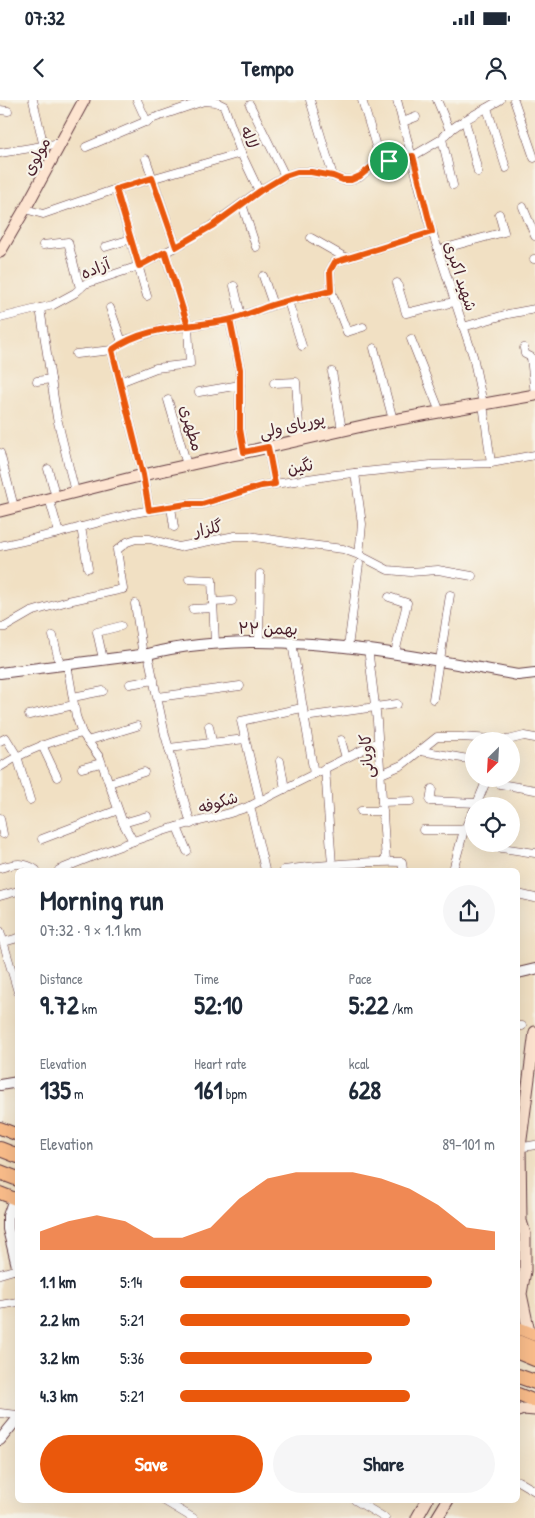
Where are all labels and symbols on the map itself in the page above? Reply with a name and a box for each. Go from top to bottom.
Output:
street label: لاله [236,123,264,151]
street label: مولوی [17,133,55,179]
pin [368,140,410,182]
street label: شهید اکبری [439,238,483,314]
street label: آزاده [77,252,114,284]
street label: مطهری [175,402,209,454]
street label: پوریای ولی [257,407,327,443]
street label: نگین [285,453,315,479]
street label: گلزار [190,514,224,542]
street label: ۲۲ بهمن [238,616,298,640]
north arrow [465,732,520,788]
street label: کاویانی [353,733,379,779]
street label: شکوفه [195,786,241,818]

